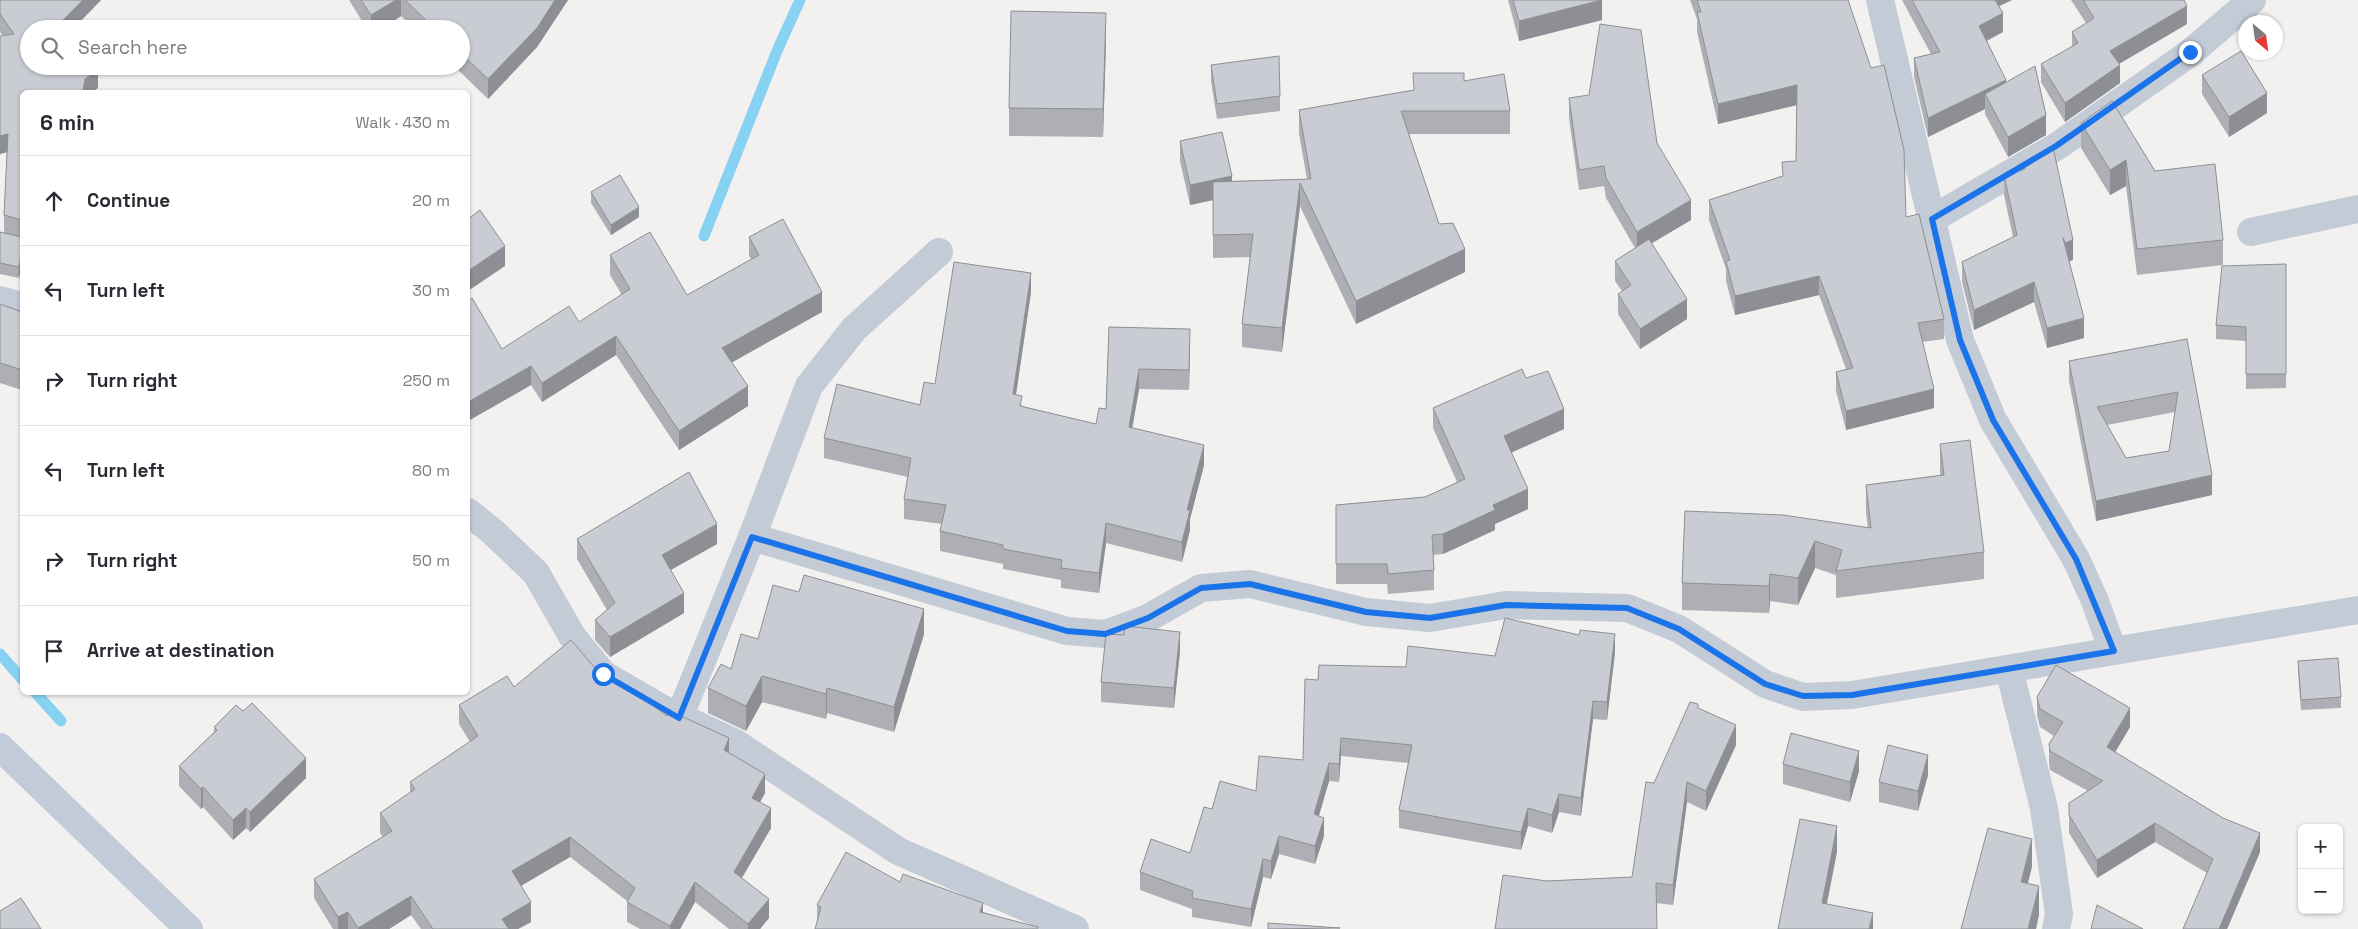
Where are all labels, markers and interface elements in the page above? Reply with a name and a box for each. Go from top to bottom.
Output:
north arrow [2238,15,2283,60]
search box [20,20,470,75]
icon: search [38,34,66,62]
text: Search here [78,35,188,60]
route end [2179,41,2202,64]
text: 6 min [40,109,95,136]
text: Walk · 430 m [355,112,450,133]
icon: ahead [40,187,68,215]
text: Continue [87,188,170,213]
text: 20 m [412,190,450,211]
icon: left [40,277,68,305]
text: Turn left [87,278,165,303]
text: 30 m [412,280,450,301]
icon: right [40,367,68,395]
text: Turn right [87,368,177,393]
text: 250 m [403,370,450,391]
icon: left [40,457,68,485]
text: Turn left [87,458,165,483]
text: 80 m [412,460,450,481]
icon: right [40,547,68,575]
text: Turn right [87,548,177,573]
text: 50 m [412,550,450,571]
icon: arrive [40,637,68,665]
text: Arrive at destination [87,638,275,663]
route start [592,663,615,686]
map controls [2298,824,2343,914]
button: + [2298,824,2343,869]
button: − [2298,869,2343,914]

